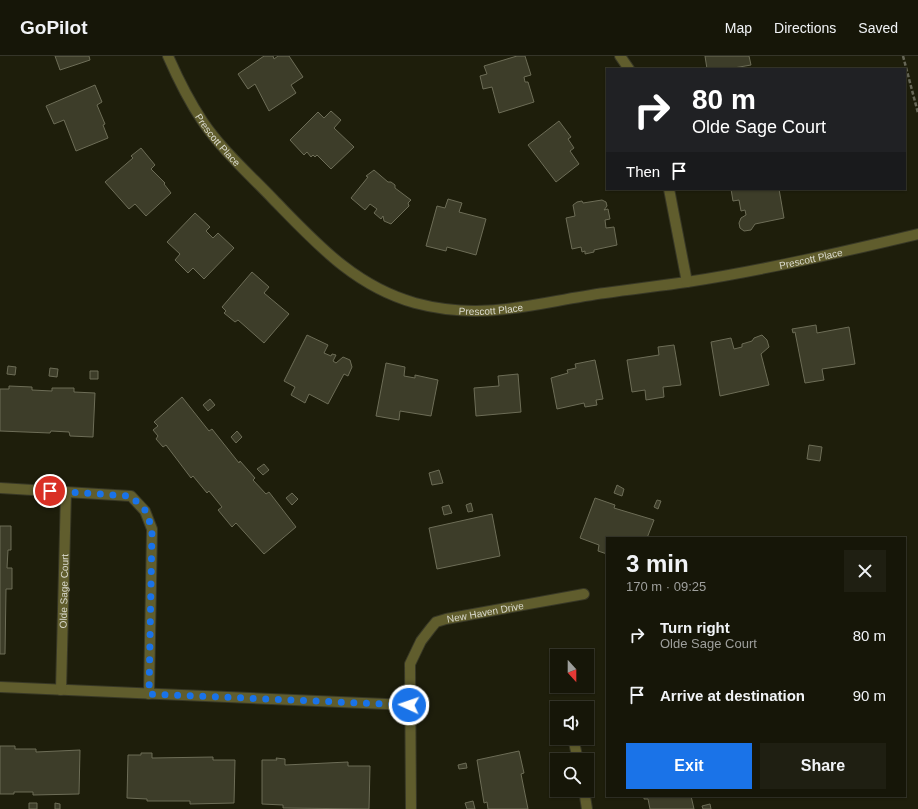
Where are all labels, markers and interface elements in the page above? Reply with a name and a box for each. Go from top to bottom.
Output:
text: GoPilot [20,17,88,38]
text: Map [725,20,752,36]
text: Directions [774,20,836,36]
text: Saved [858,20,898,36]
icon: right [626,84,678,136]
text: 80 m [692,84,756,115]
street label: Prescott Place [193,112,243,169]
text: Olde Sage Court [692,117,826,137]
icon: arrive [668,160,690,182]
text: Then [626,163,660,180]
street label: Prescott Place [778,247,844,271]
street label: Prescott Place [458,302,524,317]
pin [33,474,67,508]
icon: arrive [39,480,61,502]
text: 3 min [626,550,689,577]
button: close [844,550,886,592]
street label: Olde Sage Court [58,553,70,628]
text: 170 m · 09:25 [626,579,706,594]
street label: New Haven Drive [446,600,525,625]
text: Turn right [660,619,730,636]
icon: right [626,624,648,646]
text: 80 m [853,627,886,644]
text: Olde Sage Court [660,636,757,651]
north arrow [550,649,594,693]
map controls [550,649,594,797]
position arrow [388,684,430,726]
icon: arrive [626,684,648,706]
text: Arrive at destination [660,687,805,704]
text: 90 m [853,687,886,704]
button: sound [550,701,594,745]
button: Exit [626,743,752,789]
button: Share [760,743,886,789]
button: search [550,753,594,797]

